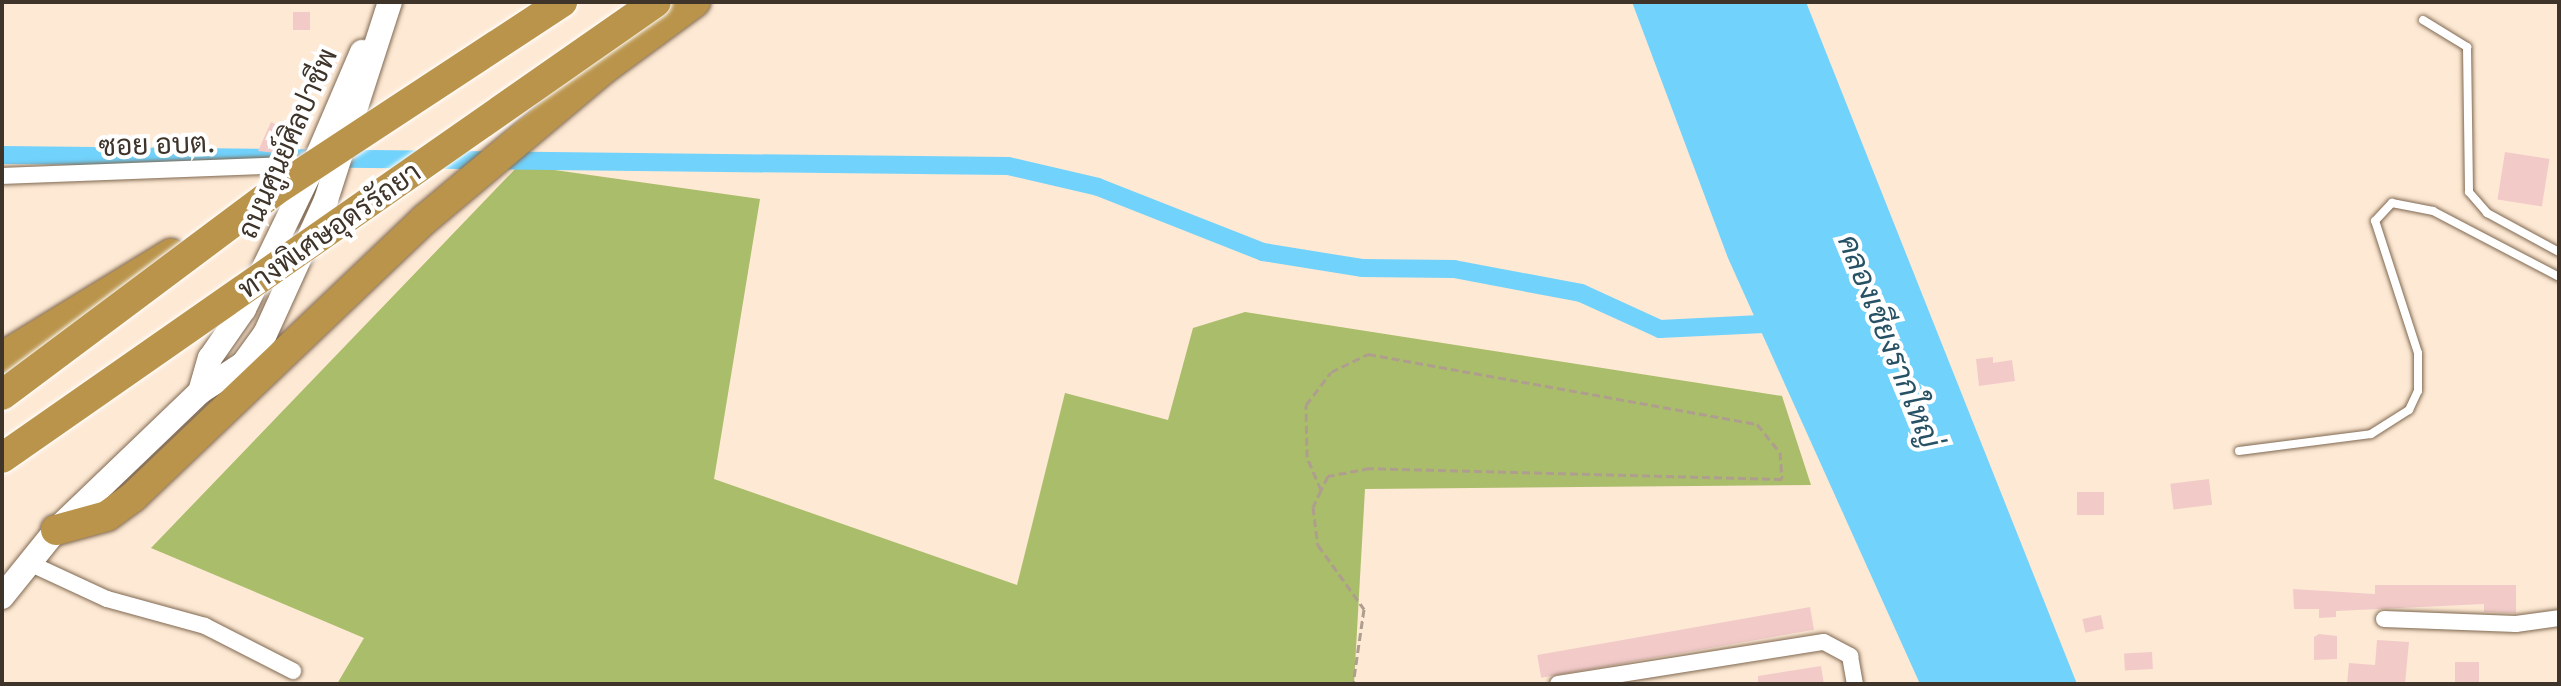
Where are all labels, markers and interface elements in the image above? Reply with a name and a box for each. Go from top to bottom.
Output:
street label: ถนนศูนย์ศิลปาชีพ [230,43,344,243]
street label: ซอย อบต. [98,125,216,163]
street label: ทางพิเศษอุดรรัถยา [231,154,427,306]
water label: คลองเชียงรากใหญ่ [1831,229,1949,453]

